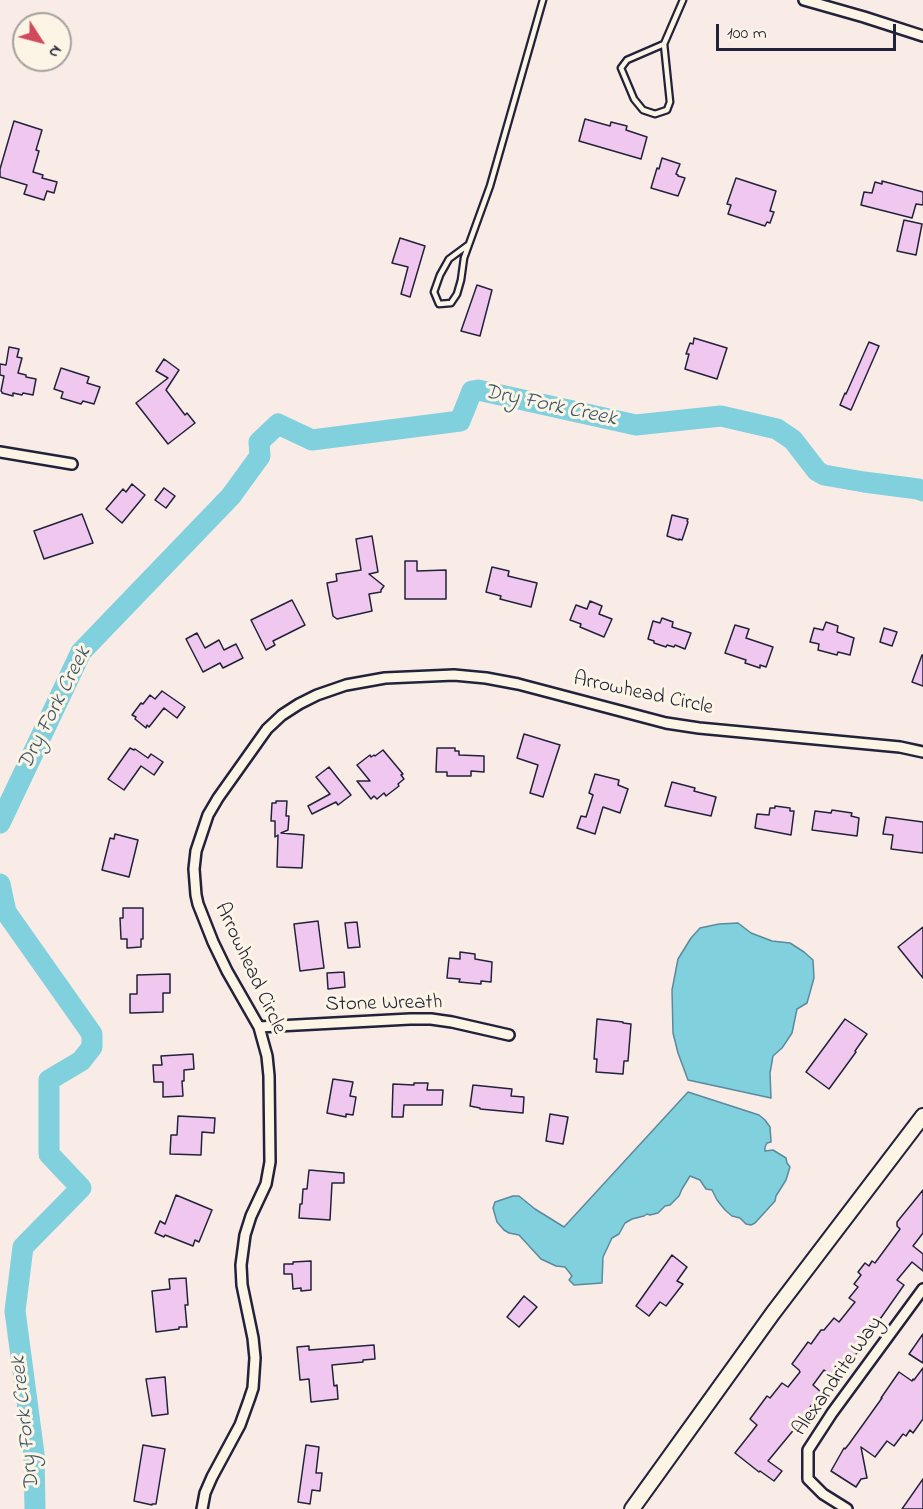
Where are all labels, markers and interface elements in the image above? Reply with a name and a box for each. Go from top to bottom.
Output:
north arrow [12,12,72,72]
scale bar [719,12,899,50]
text: 100 m [727,21,767,47]
text: N [42,40,68,63]
water label: Dry Fork Creek [481,380,619,434]
water label: Dry Fork Creek [14,643,98,775]
street label: Arrowhead Circle [571,668,715,722]
street label: Arrowhead Circle [208,899,290,1039]
street label: Stone Wreath [325,991,443,1019]
street label: Alexandrite Way [789,1312,889,1442]
water label: Dry Fork Creek [7,1355,47,1491]

